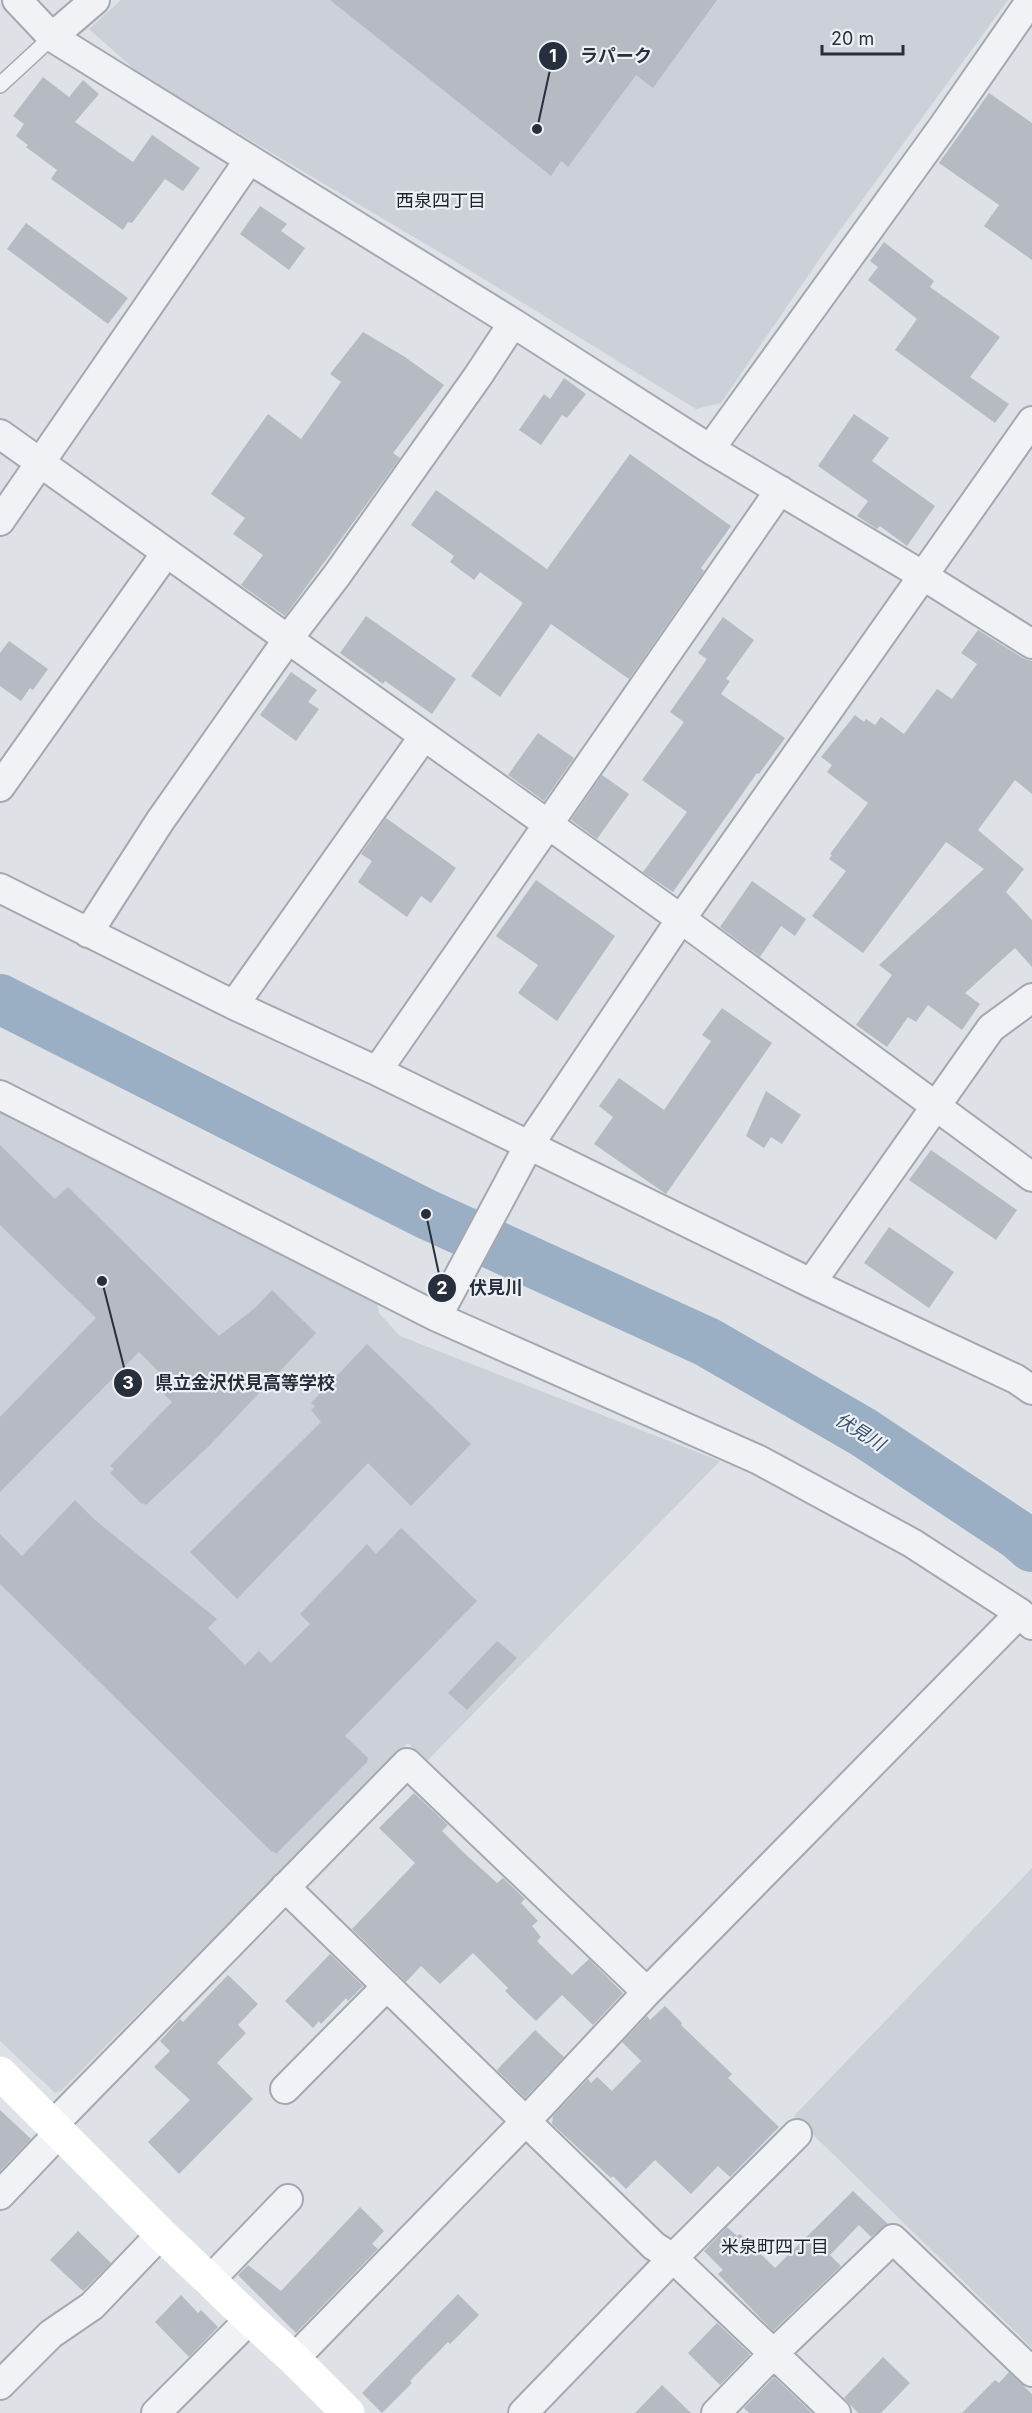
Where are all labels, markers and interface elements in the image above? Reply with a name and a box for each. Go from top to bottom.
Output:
scale bar [822,18,903,56]
text: 20 m [831,28,874,49]
callout: ラパーク [538,38,664,74]
text: 1 [549,45,557,66]
text: ラパーク [580,45,652,66]
district label: 西泉四丁目 [396,190,486,211]
callout: 伏見川 [427,1270,535,1306]
text: 2 [436,1277,448,1298]
text: 伏見川 [469,1277,523,1298]
callout: 県立金沢伏見高等学校 [113,1365,347,1401]
text: 3 [122,1372,134,1393]
text: 県立金沢伏見高等学校 [155,1372,335,1393]
water label: 伏見川 [832,1408,890,1456]
district label: 米泉町四丁目 [721,2236,829,2257]

